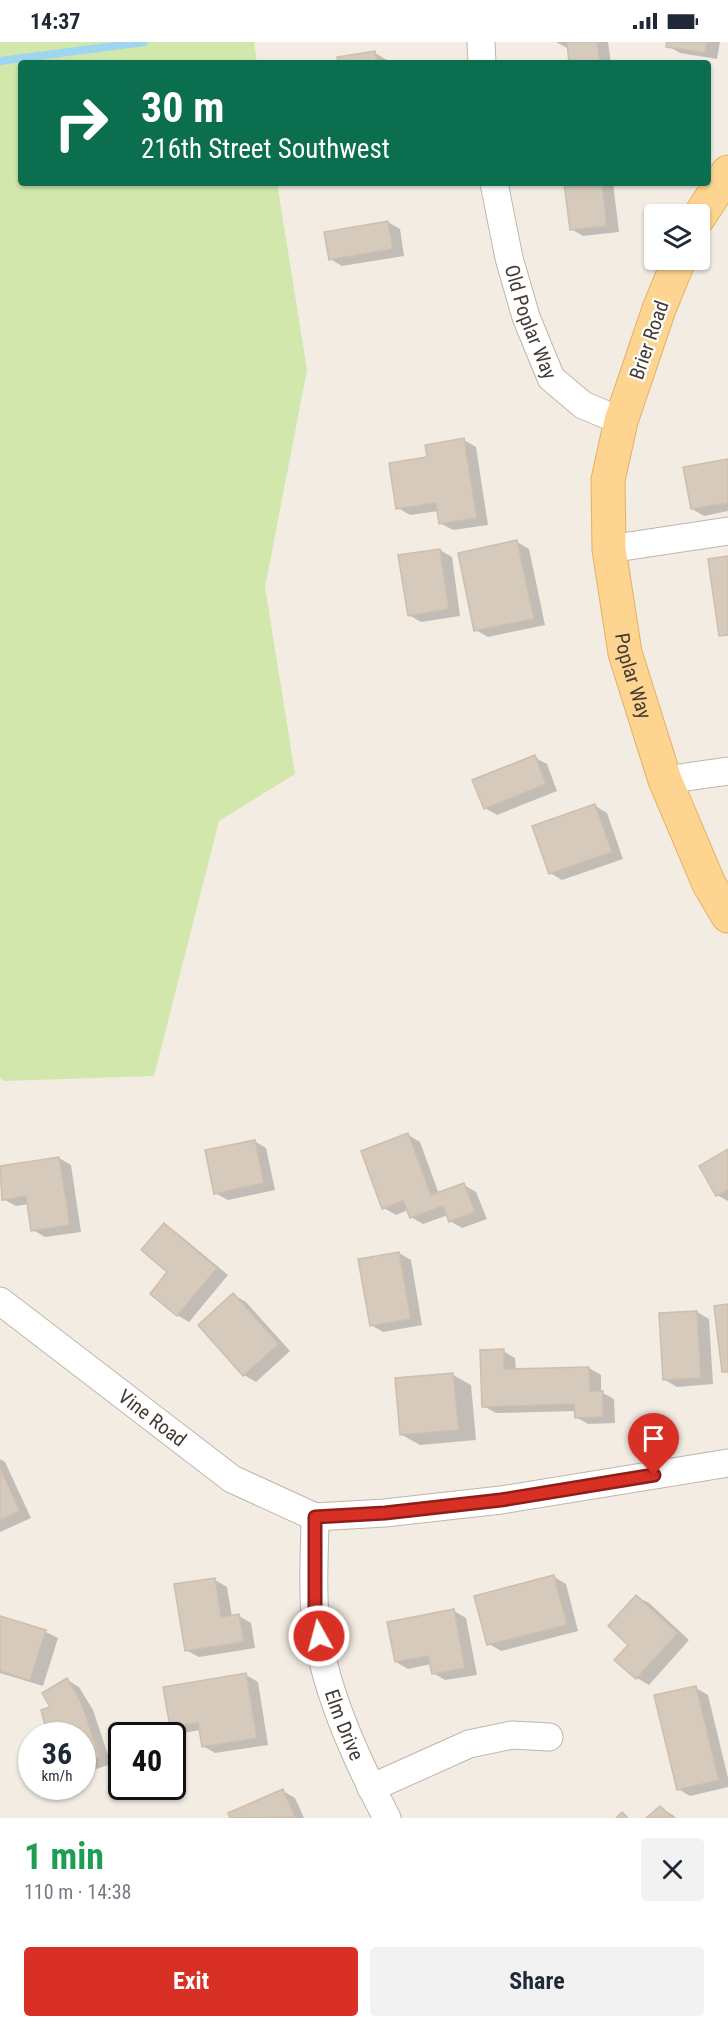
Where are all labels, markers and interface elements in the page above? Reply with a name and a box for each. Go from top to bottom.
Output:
text: 14:37 [30,9,81,34]
text: 30 m [141,83,224,132]
icon: right [42,84,120,162]
text: 216th Street Southwest [141,133,390,165]
map controls [644,204,710,270]
button: layers [644,204,710,270]
street label: Old Poplar Way [500,262,562,383]
street label: Brier Road [624,297,674,383]
street label: Poplar Way [610,631,657,722]
street label: Vine Road [113,1384,191,1452]
pin [628,1413,679,1475]
icon: arrive [637,1422,670,1455]
position arrow [287,1604,351,1668]
street label: Elm Drive [320,1686,369,1764]
speed limit sign: 40 [108,1722,186,1800]
text: 36 [42,1736,72,1771]
text: km/h [42,1767,72,1785]
text: 1 min [24,1836,104,1878]
button: close [641,1838,704,1901]
text: 110 m · 14:38 [24,1880,131,1904]
button: Exit [24,1947,358,2016]
button: Share [370,1947,704,2016]

